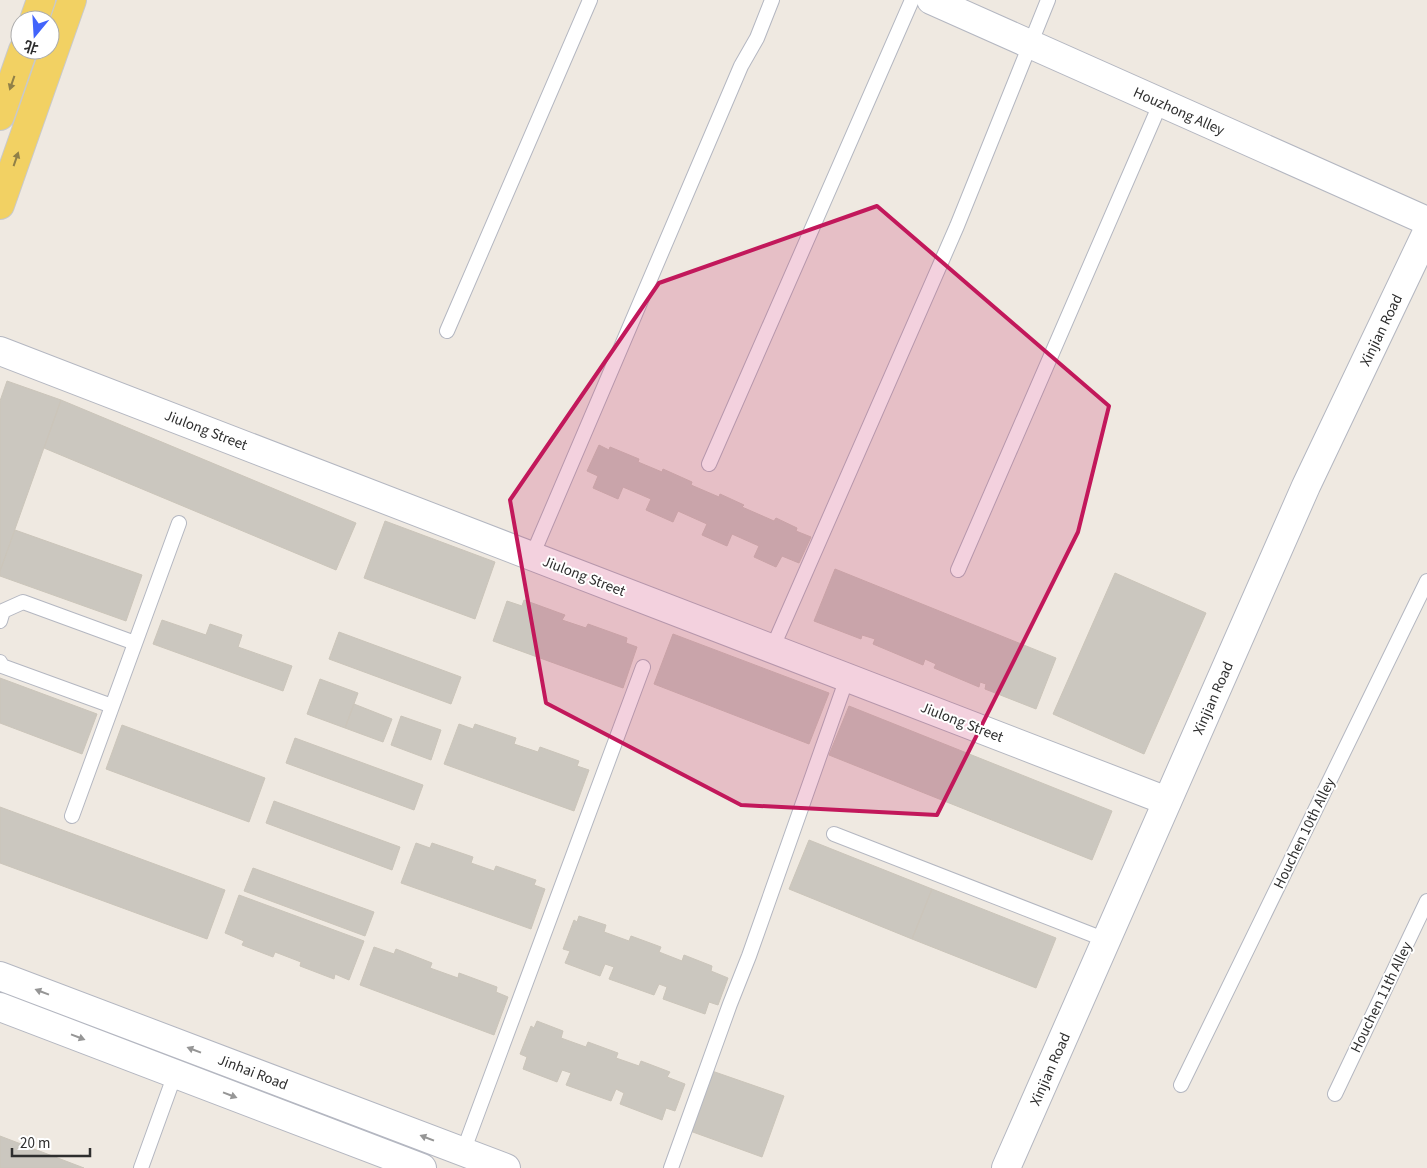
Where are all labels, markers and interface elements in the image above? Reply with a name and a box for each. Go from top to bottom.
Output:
north arrow [10,10,60,60]
text: 北 [22,35,41,58]
one-way arrow [7,76,15,91]
street label: Houzhong Alley [1130,82,1228,141]
one-way arrow [13,152,20,167]
street label: Xinjian Road [1355,291,1408,370]
street label: Jiulong Street [161,405,250,456]
street label: Jiulong Street [539,551,628,602]
street label: Xinjian Road [1188,658,1239,738]
street label: Jiulong Street [917,697,1006,748]
street label: Houchen 10th Alley [1268,774,1340,892]
street label: Houchen 11th Alley [1345,938,1417,1056]
one-way arrow [34,988,49,996]
street label: Xinjian Road [1025,1029,1076,1109]
one-way arrow [71,1033,86,1041]
one-way arrow [186,1045,201,1053]
street label: Jinhai Road [215,1049,291,1095]
one-way arrow [223,1091,238,1099]
scale bar [12,1126,90,1158]
text: 20 m [20,1133,50,1154]
one-way arrow [420,1134,434,1142]

